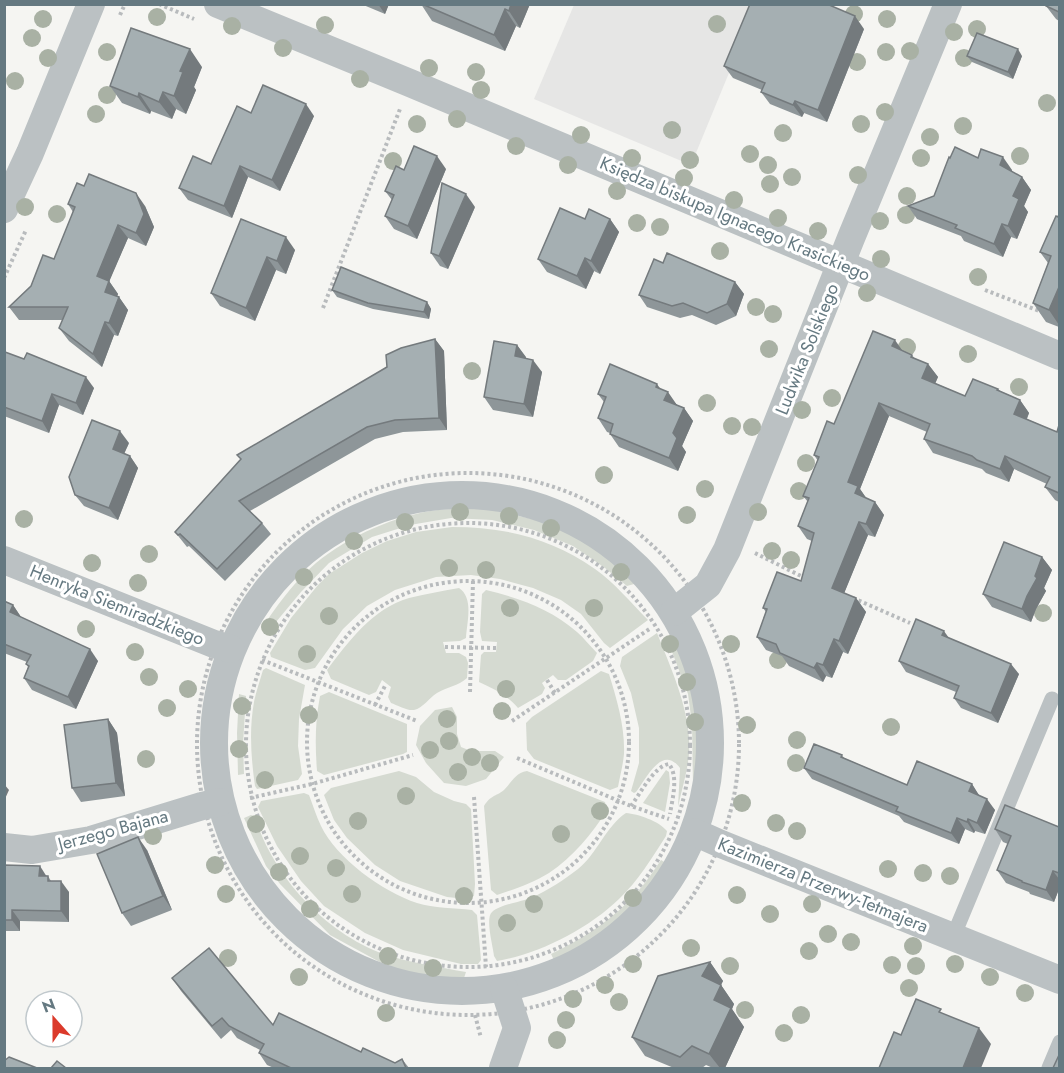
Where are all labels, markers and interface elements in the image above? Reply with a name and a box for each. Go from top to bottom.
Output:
street label: Księdza biskupa Ignacego Krasickiego [596,150,874,288]
street label: Ludwika Solskiego [769,279,845,418]
street label: Henryka Siemiradzkiego [26,558,208,652]
street label: Jerzego Bajana [53,803,171,858]
street label: Kazimierza Przerwy-Tetmajera [714,831,932,939]
north arrow [24,989,84,1049]
text: N [39,992,59,1018]

